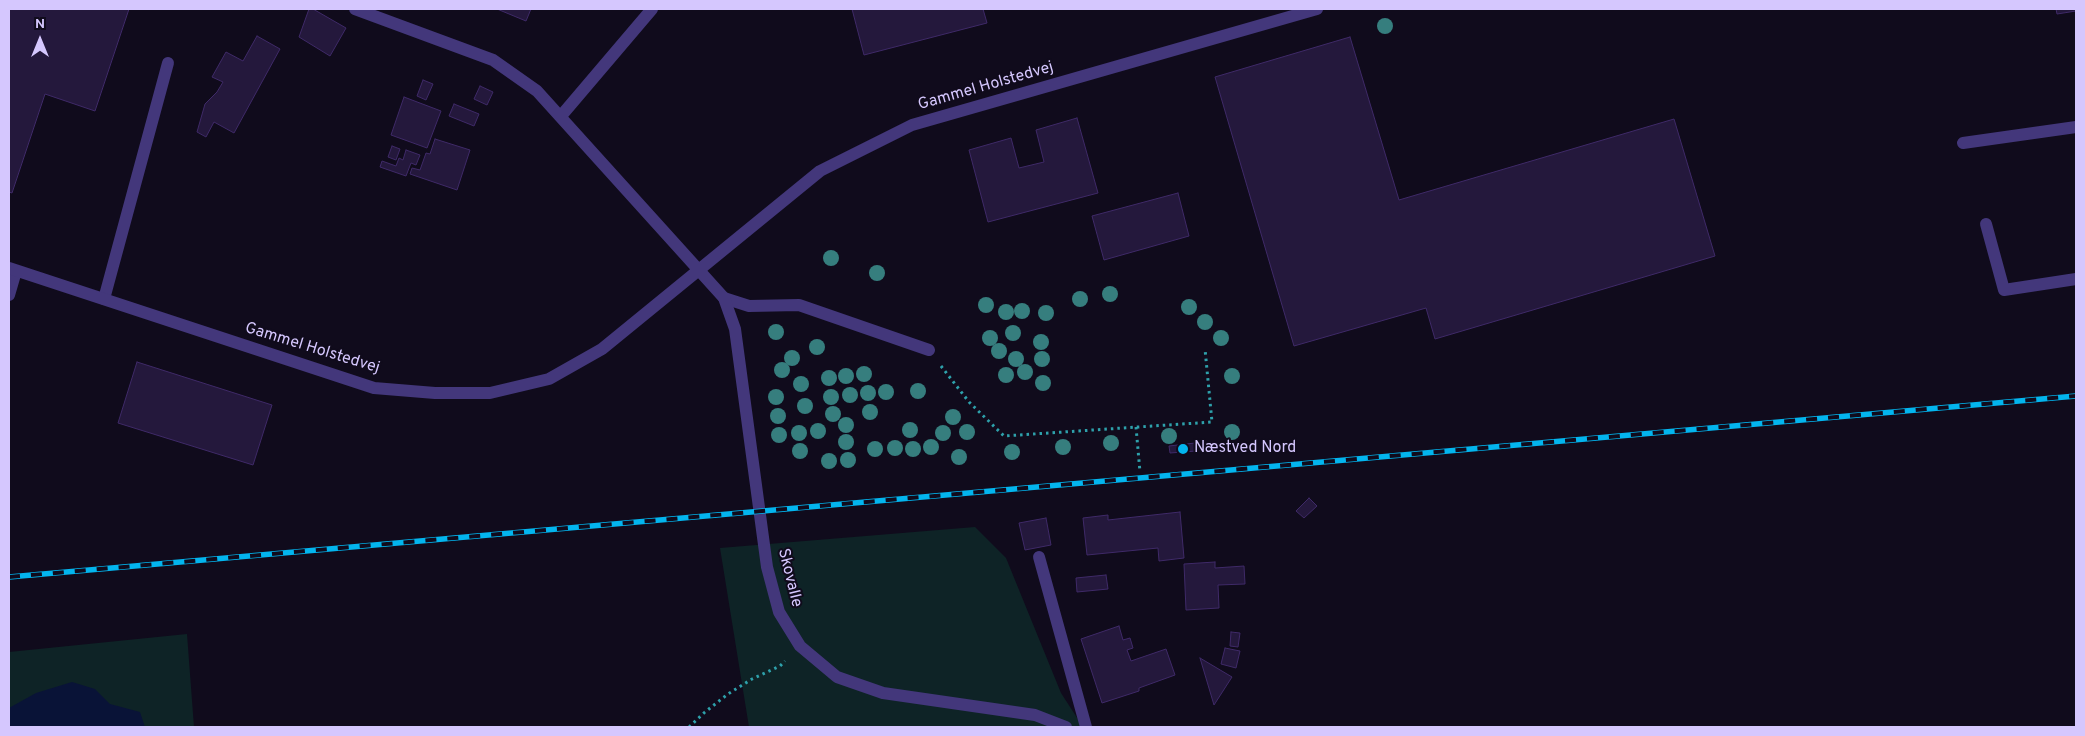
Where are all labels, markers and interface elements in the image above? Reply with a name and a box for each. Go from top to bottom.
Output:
north arrow [15,15,65,65]
text: N [35,16,45,33]
street label: Gammel Holstedvej [916,58,1056,116]
street label: Gammel Holstedvej [242,319,382,379]
place label: Næstved Nord [1194,439,1296,459]
marker: Næstved Nord [1176,442,1190,456]
street label: Skovalle [772,547,806,609]

